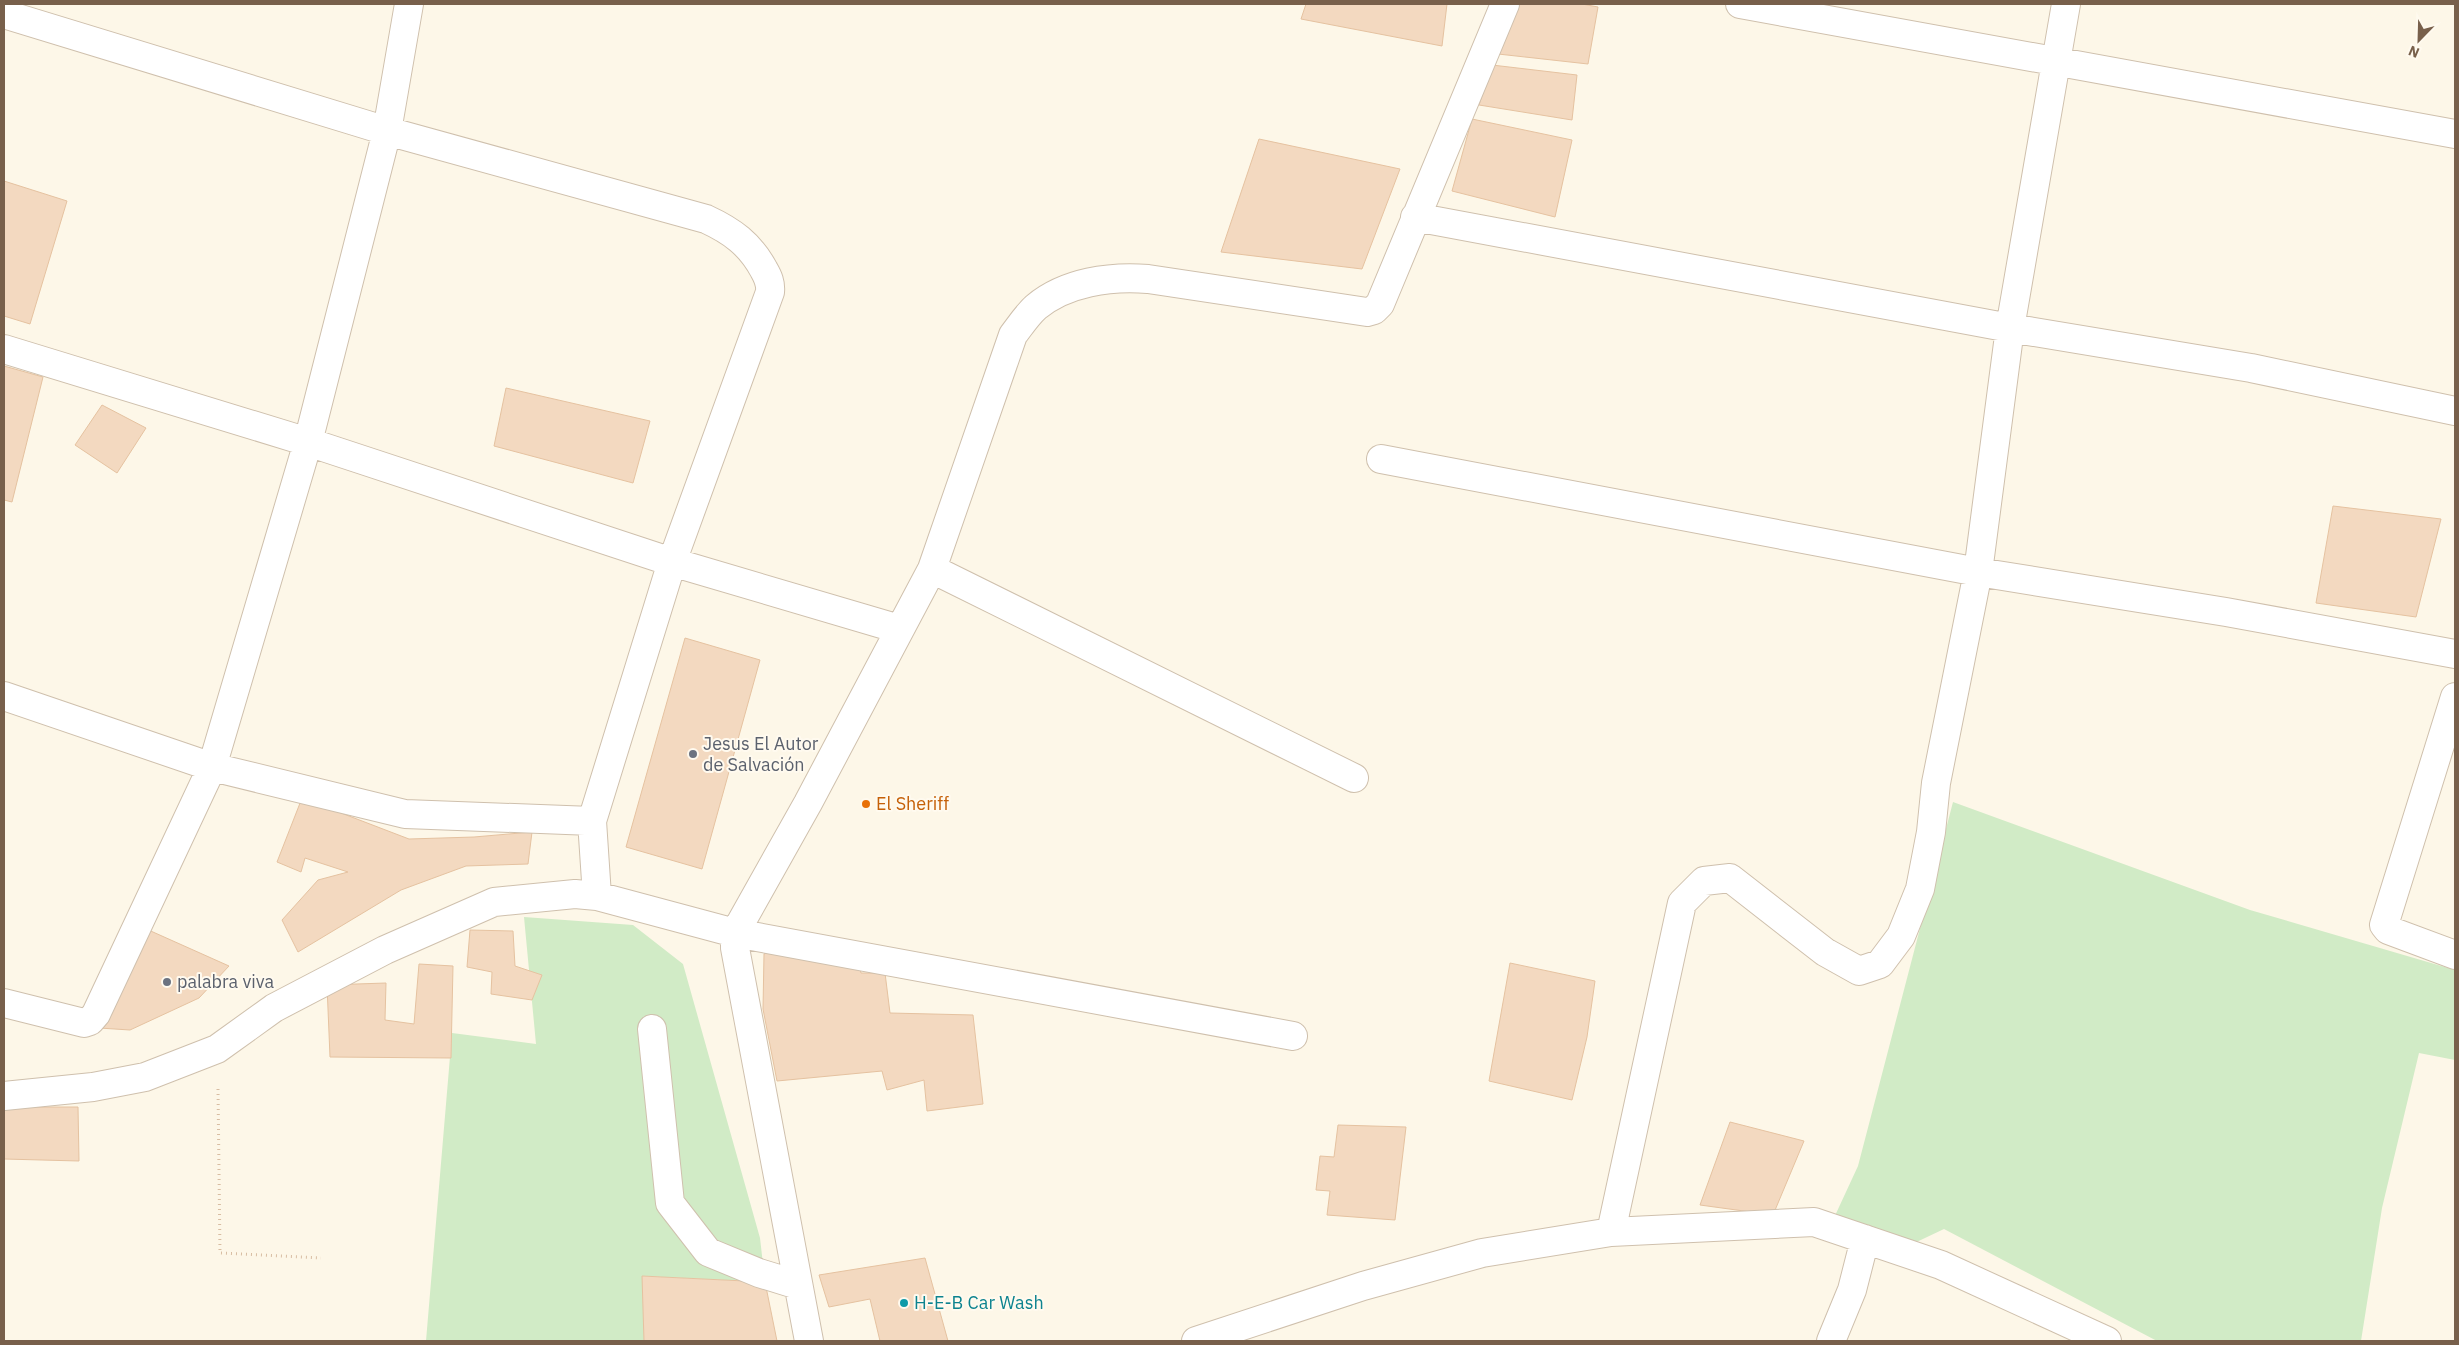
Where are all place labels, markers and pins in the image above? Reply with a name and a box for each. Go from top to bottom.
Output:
place label: Jesus El Autor de Salvación [703,732,819,776]
marker: Jesus El Autor de Salvación [687,748,699,760]
place label: El Sheriff [876,792,949,815]
marker: El Sheriff [860,798,872,810]
place label: palabra viva [177,970,274,993]
marker: palabra viva [161,976,173,988]
place label: H-E-B Car Wash [914,1291,1044,1314]
marker: H-E-B Car Wash [898,1297,910,1309]

